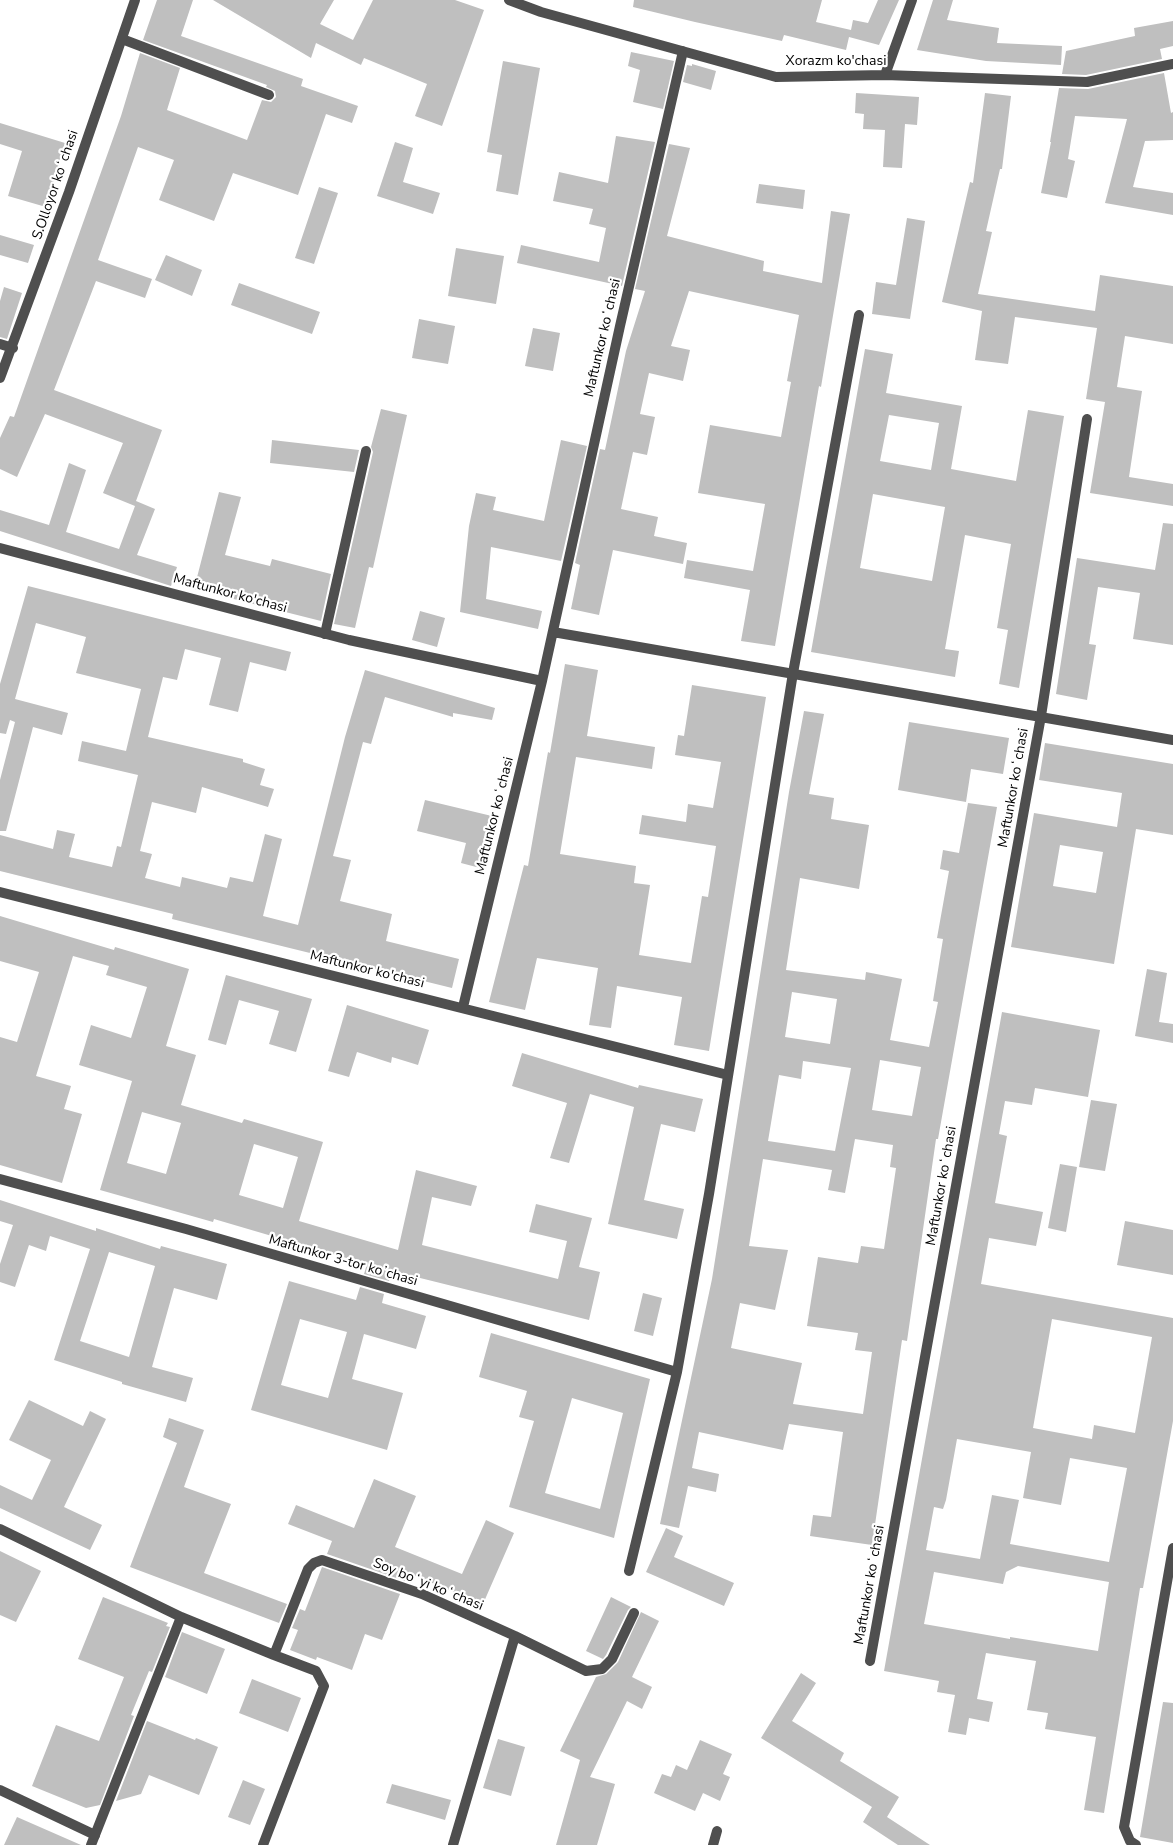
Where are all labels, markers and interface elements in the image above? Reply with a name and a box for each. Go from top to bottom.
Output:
street label: Xorazm ko'chasi [786,54,886,70]
street label: S.Olloyor koʻchasi [29,128,83,242]
street label: Maftunkor koʻchasi [581,277,625,399]
street label: Maftunkor ko'chasi [171,571,289,617]
street label: Maftunkor koʻchasi [995,727,1033,849]
street label: Maftunkor koʻchasi [472,755,518,877]
street label: Maftunkor ko'chasi [308,948,426,992]
street label: Maftunkor koʻchasi [923,1125,961,1247]
street label: Maftunkor 3-tor koʼchasi [267,1232,419,1290]
street label: Maftunkor koʻchasi [851,1524,889,1646]
street label: Soy boʻyi koʻchasi [370,1555,486,1615]

